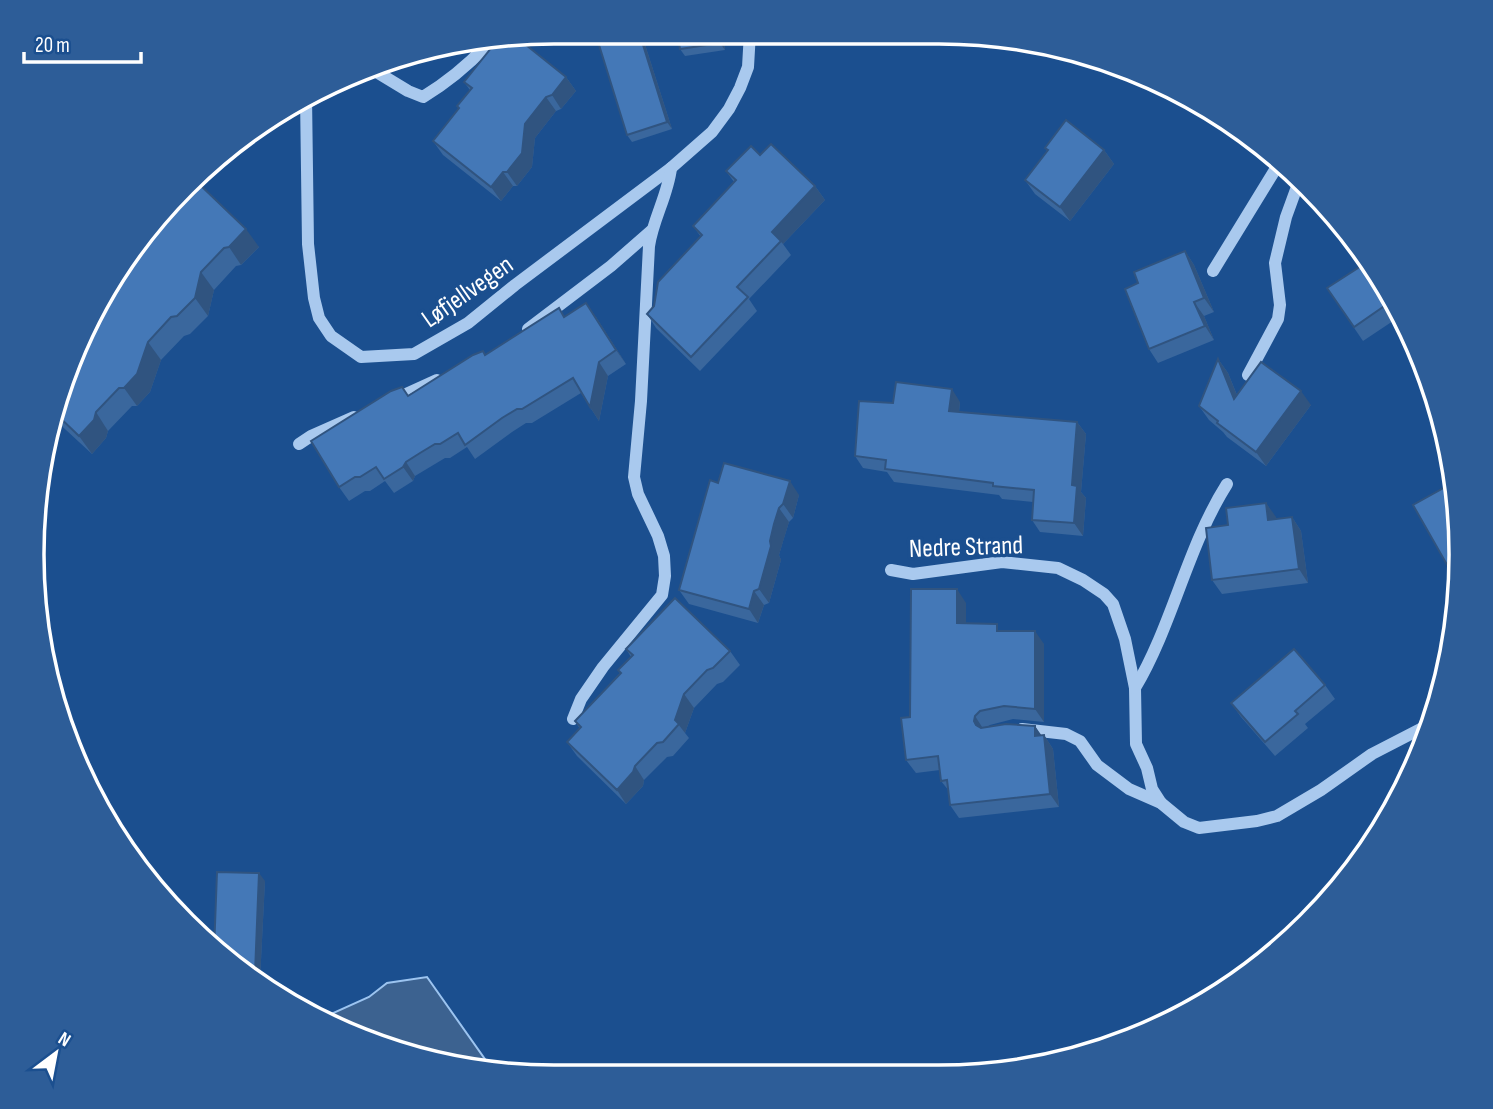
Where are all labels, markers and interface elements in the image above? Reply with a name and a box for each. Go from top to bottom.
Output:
scale bar [24,21,142,65]
text: 20 m [35,33,70,58]
street label: Løfjellvegen [416,250,520,335]
street label: Nedre Strand [908,530,1024,565]
north arrow [21,1018,91,1088]
text: N [54,1027,75,1052]

